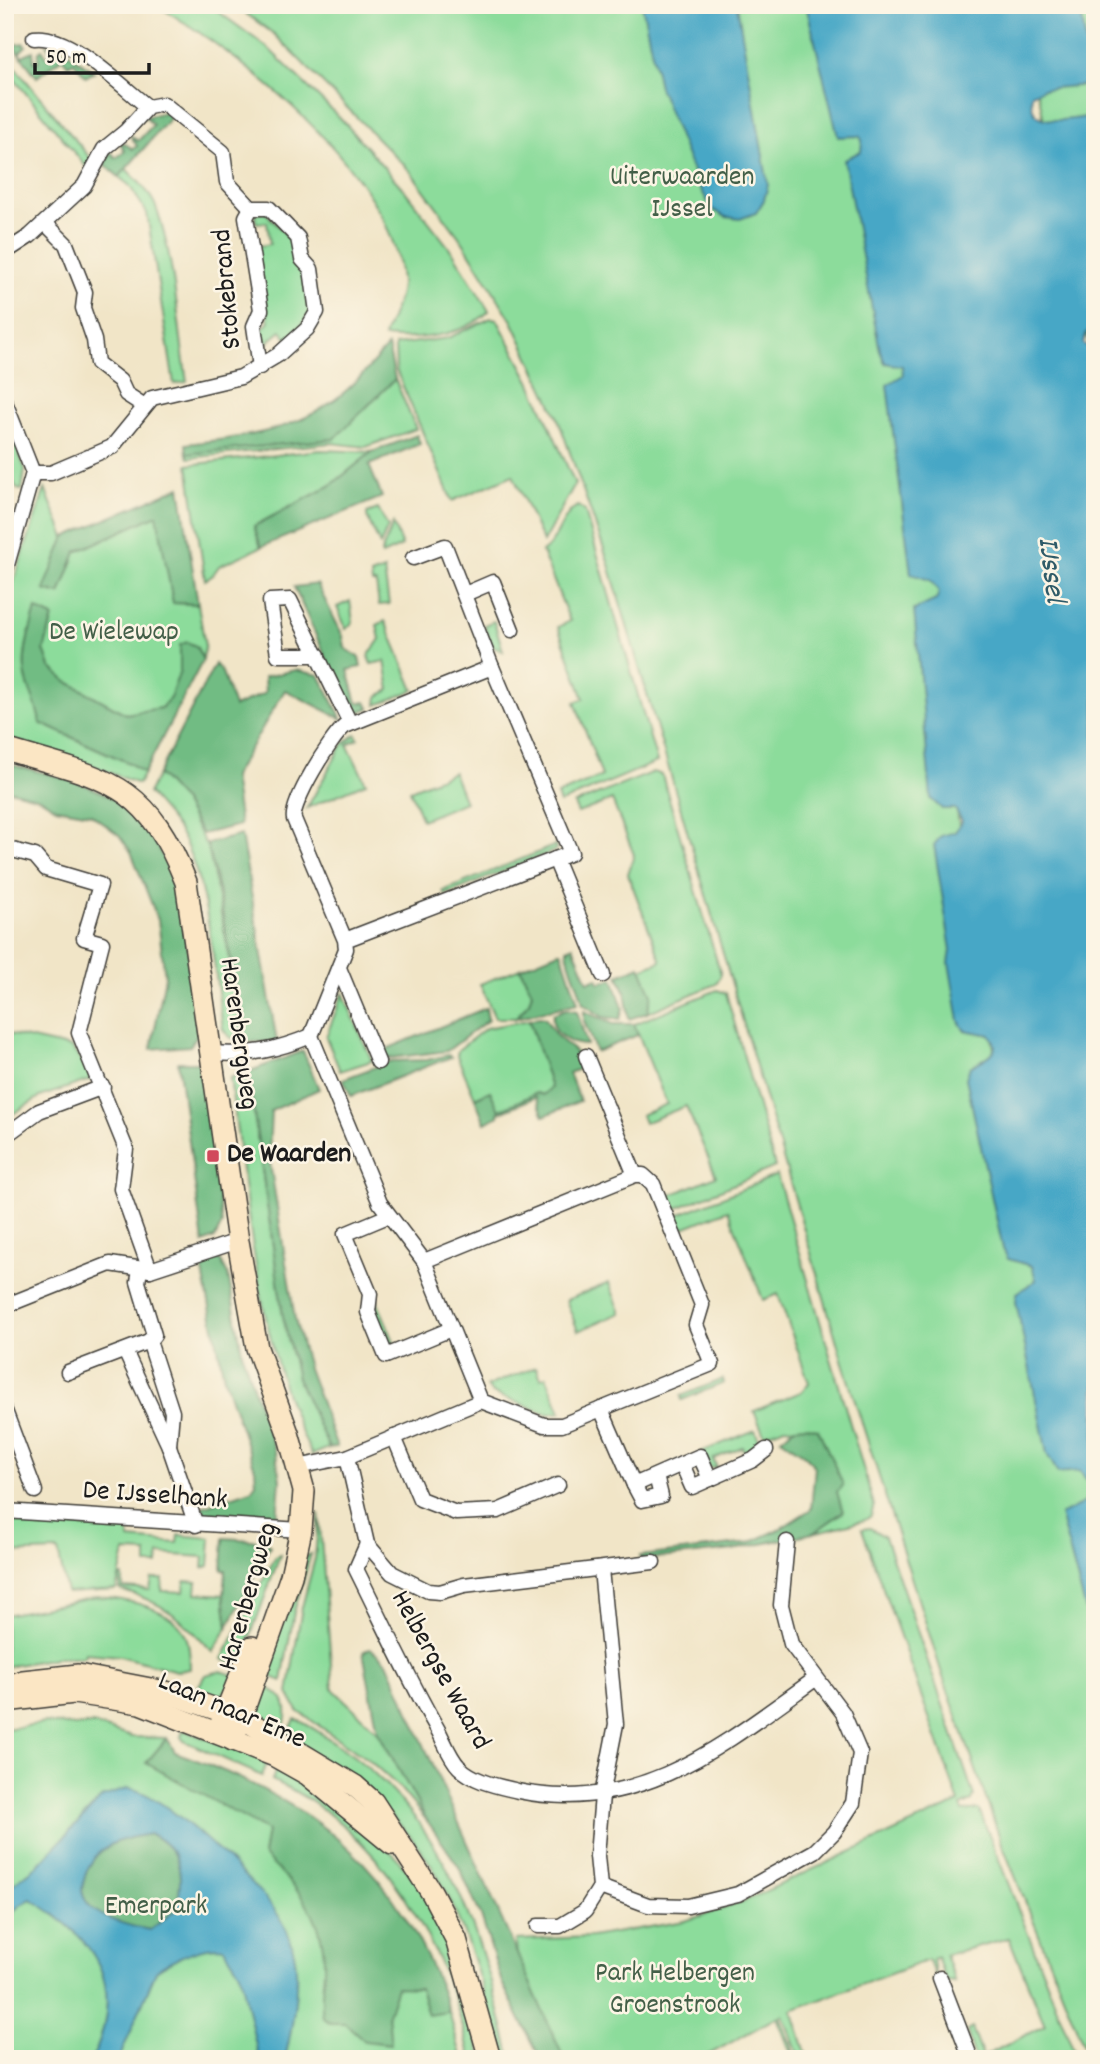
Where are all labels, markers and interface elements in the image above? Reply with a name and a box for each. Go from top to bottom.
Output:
scale bar [35,32,149,76]
text: 50 m [46,44,86,74]
park label: Uiterwaarden IJssel [610,159,754,231]
street label: Stokebrand [204,227,254,351]
water label: IJssel [1024,535,1075,608]
park label: De Wielewap [49,614,179,654]
street label: Harenbergweg [207,956,267,1112]
place label: De Waarden [227,1136,351,1176]
marker: De Waarden [205,1148,221,1164]
street label: De IJsselhank [81,1472,229,1522]
street label: Harenbergweg [210,1518,290,1676]
street label: Helbergse Waard [379,1584,499,1758]
street label: Laan naar Eme [151,1663,311,1761]
park label: Emerpark [105,1888,207,1928]
park label: Park Helbergen Groenstrook [595,1955,755,2027]

